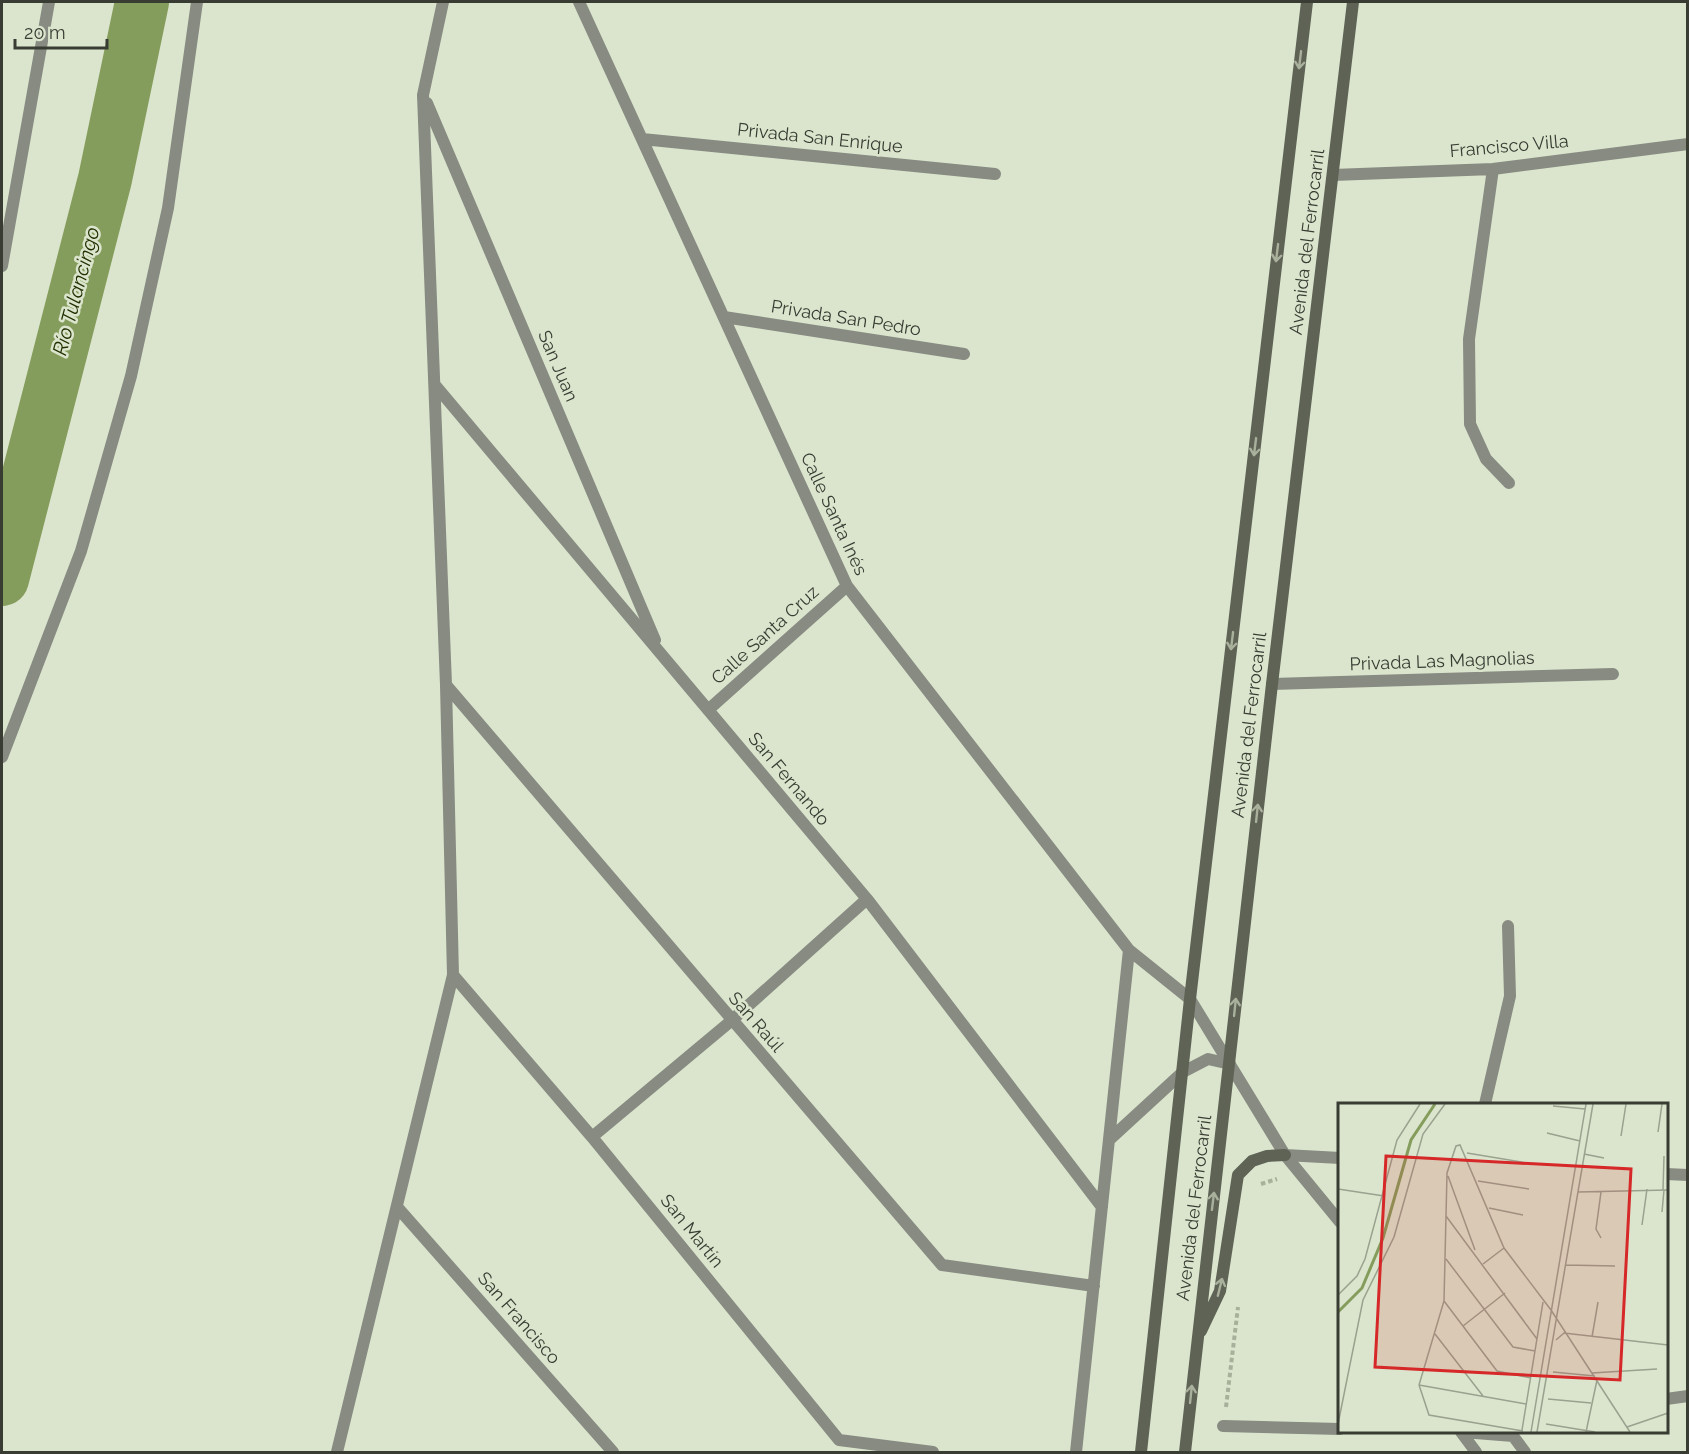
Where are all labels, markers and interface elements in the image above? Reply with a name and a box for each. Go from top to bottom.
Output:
scale bar [15,12,106,50]
text: 20 m [24,22,66,43]
one-way arrow [1294,49,1305,69]
street label: Privada San Enrique [736,118,904,157]
street label: Francisco Villa [1449,130,1569,161]
street label: Avenida del Ferrocarril [1285,148,1328,336]
water label: Río Tulancingo [47,224,105,358]
one-way arrow [1272,243,1283,263]
street label: Privada San Pedro [770,295,923,340]
street label: San Juan [534,327,583,404]
one-way arrow [1249,437,1260,456]
street label: Calle Santa Inés [797,449,872,579]
street label: Calle Santa Cruz [707,581,823,688]
one-way arrow [1226,630,1237,650]
street label: Avenida del Ferrocarril [1227,631,1270,819]
street label: Privada Las Magnolias [1349,647,1535,674]
street label: San Fernando [744,728,835,830]
one-way arrow [1252,804,1263,824]
street label: San Raúl [725,987,788,1056]
one-way arrow [1230,997,1241,1017]
inset map [1338,1103,1668,1433]
street label: Avenida del Ferrocarril [1172,1114,1215,1302]
street label: San Martín [657,1190,728,1272]
one-way arrow [1208,1191,1219,1211]
street label: San Francisco [474,1267,565,1368]
one-way arrow [1214,1278,1226,1297]
one-way arrow [1186,1385,1197,1405]

